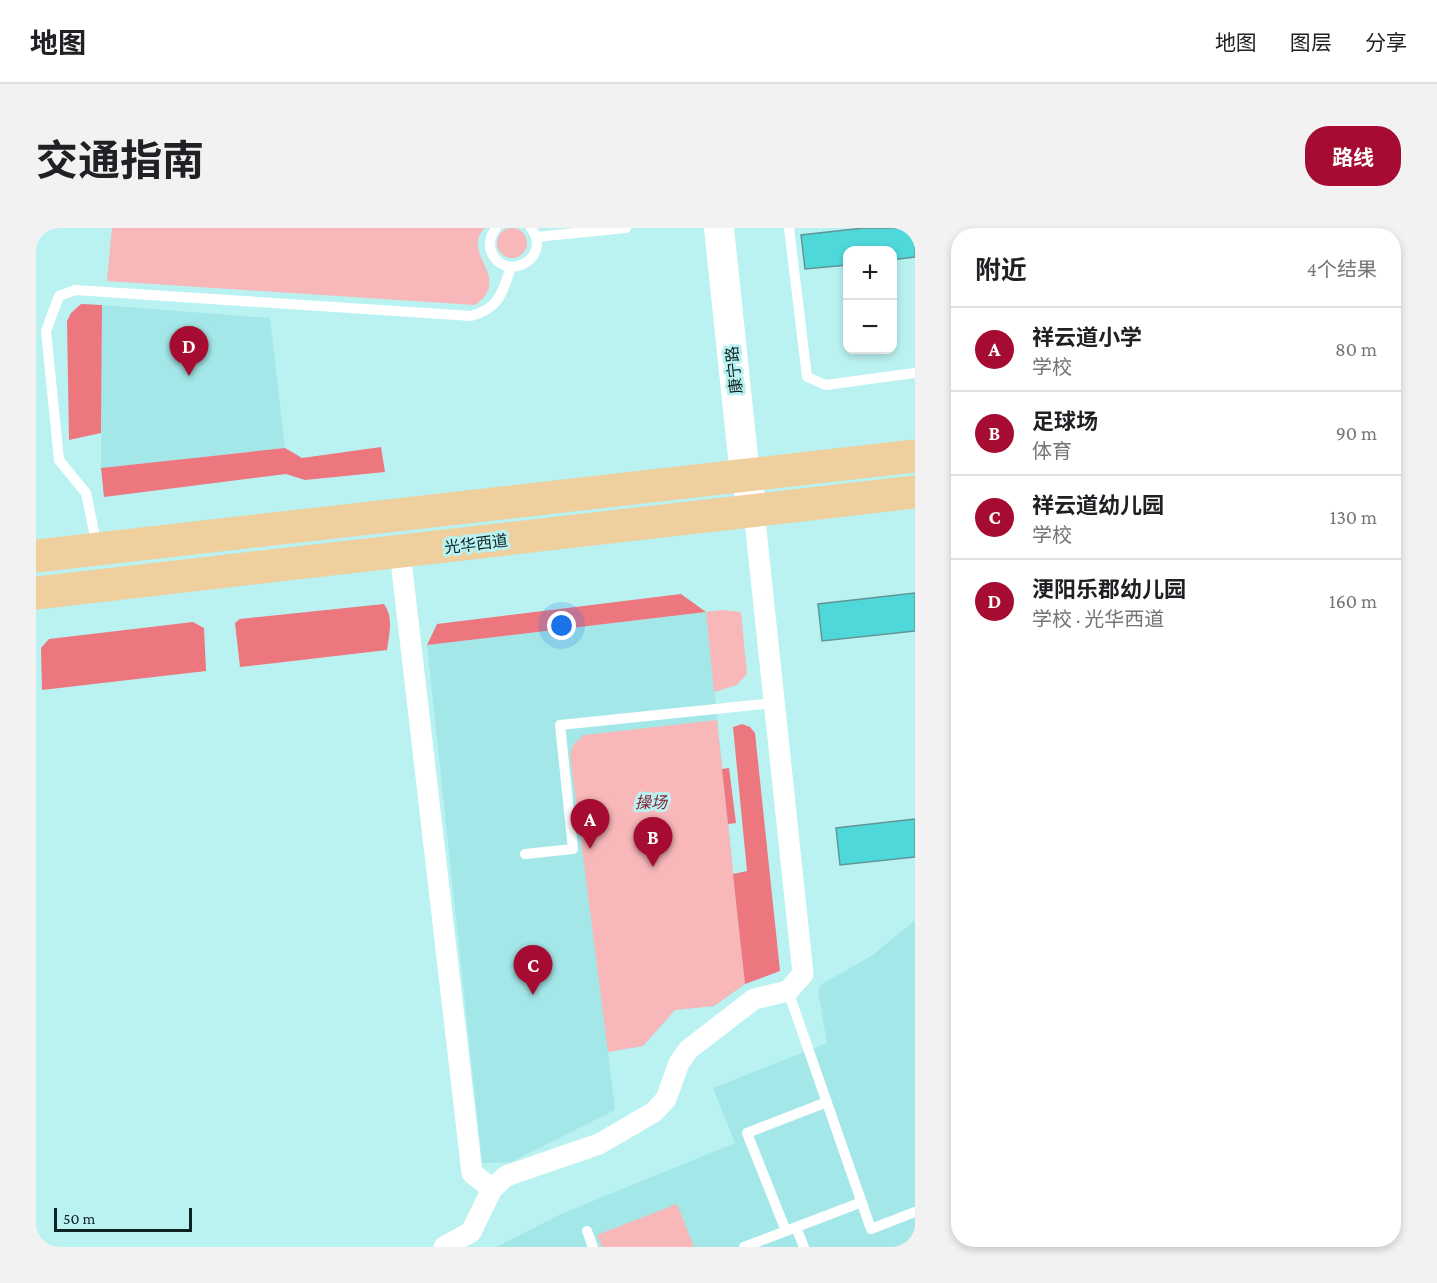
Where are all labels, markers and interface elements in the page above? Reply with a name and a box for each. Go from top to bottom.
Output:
text: 地图 [30,28,86,59]
text: 地图 [1215,31,1257,55]
text: 图层 [1290,31,1332,55]
text: 分享 [1365,31,1407,55]
button: 路线 [1305,126,1401,186]
text: 交通指南 [36,137,204,184]
map controls [843,246,897,354]
button: + [843,246,897,300]
text: 附近 [975,256,1027,285]
text: 4个结果 [1307,258,1377,280]
button: − [843,300,897,354]
text: 祥云道小学 [1032,325,1142,350]
pin: D [170,326,208,376]
text: A [989,338,1000,360]
text: 80 m [1335,338,1377,360]
street label: 康宁路 [723,345,745,395]
text: 学校 [1032,356,1072,378]
text: 足球场 [1032,409,1098,434]
text: B [989,422,1000,444]
text: 90 m [1336,422,1377,444]
text: 体育 [1032,440,1072,462]
text: 祥云道幼儿园 [1032,493,1164,518]
text: C [988,506,1001,528]
text: 130 m [1330,506,1377,528]
text: 学校 [1032,524,1072,546]
street label: 光华西道 [443,532,509,556]
text: 浭阳乐郡幼儿园 [1032,577,1186,602]
text: D [988,590,1001,612]
text: 160 m [1329,590,1377,612]
text: 学校 · 光华西道 [1032,608,1164,630]
your location [547,611,576,640]
park label: 操场 [635,794,669,811]
pin: A [570,800,610,849]
pin: B [634,818,672,867]
pin: C [514,946,552,995]
scale bar [54,1205,192,1232]
text: 50 m [63,1210,95,1227]

